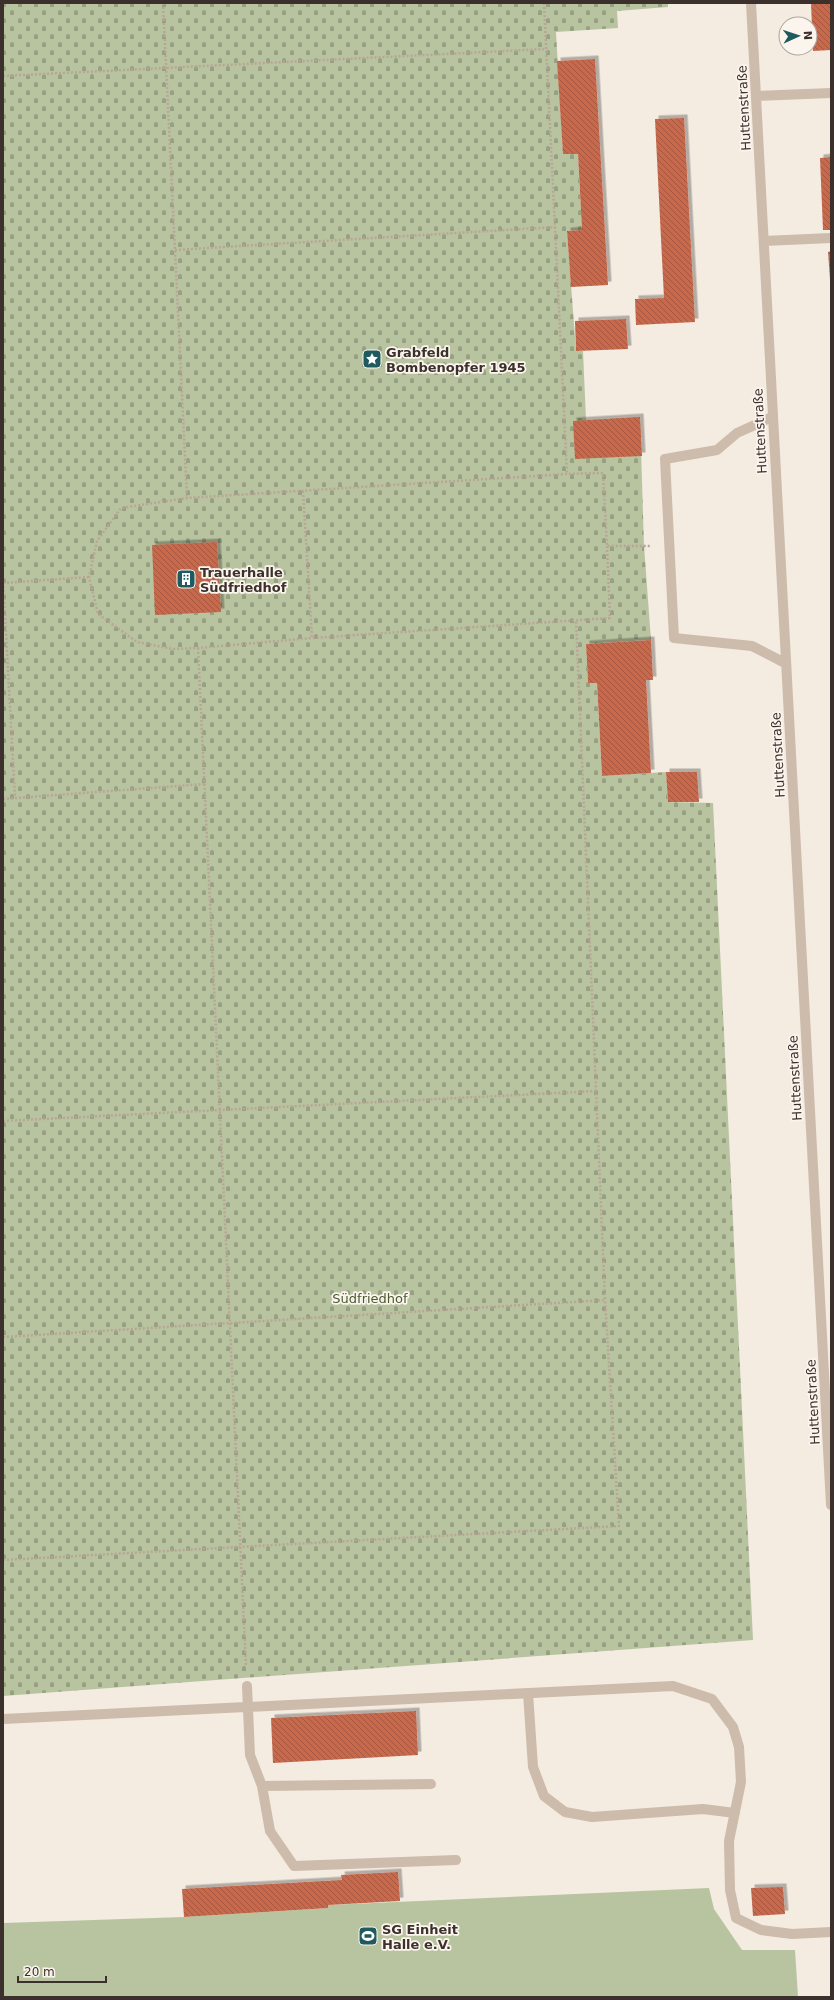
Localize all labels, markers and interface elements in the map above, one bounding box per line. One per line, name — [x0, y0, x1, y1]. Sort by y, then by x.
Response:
north arrow — [778, 16, 818, 56]
text: N — [801, 31, 814, 40]
street label: Huttenstraße — [734, 65, 754, 151]
place label: Grabfeld Bombenopfer 1945 — [386, 345, 526, 375]
place icon: Grabfeld Bombenopfer 1945 — [361, 348, 383, 370]
street label: Huttenstraße — [750, 388, 770, 474]
place label: Trauerhalle Südfriedhof — [200, 565, 287, 595]
building icon: Trauerhalle Südfriedhof — [175, 568, 197, 590]
street label: Huttenstraße — [768, 712, 788, 798]
street label: Huttenstraße — [785, 1035, 805, 1121]
park label: Südfriedhof — [332, 1291, 408, 1306]
street label: Huttenstraße — [803, 1359, 823, 1445]
place label: SG Einheit Halle e.V. — [382, 1922, 458, 1952]
sports icon: SG Einheit Halle e.V. — [357, 1925, 379, 1947]
scale bar — [18, 1958, 106, 1984]
text: 20 m — [24, 1965, 55, 1979]

